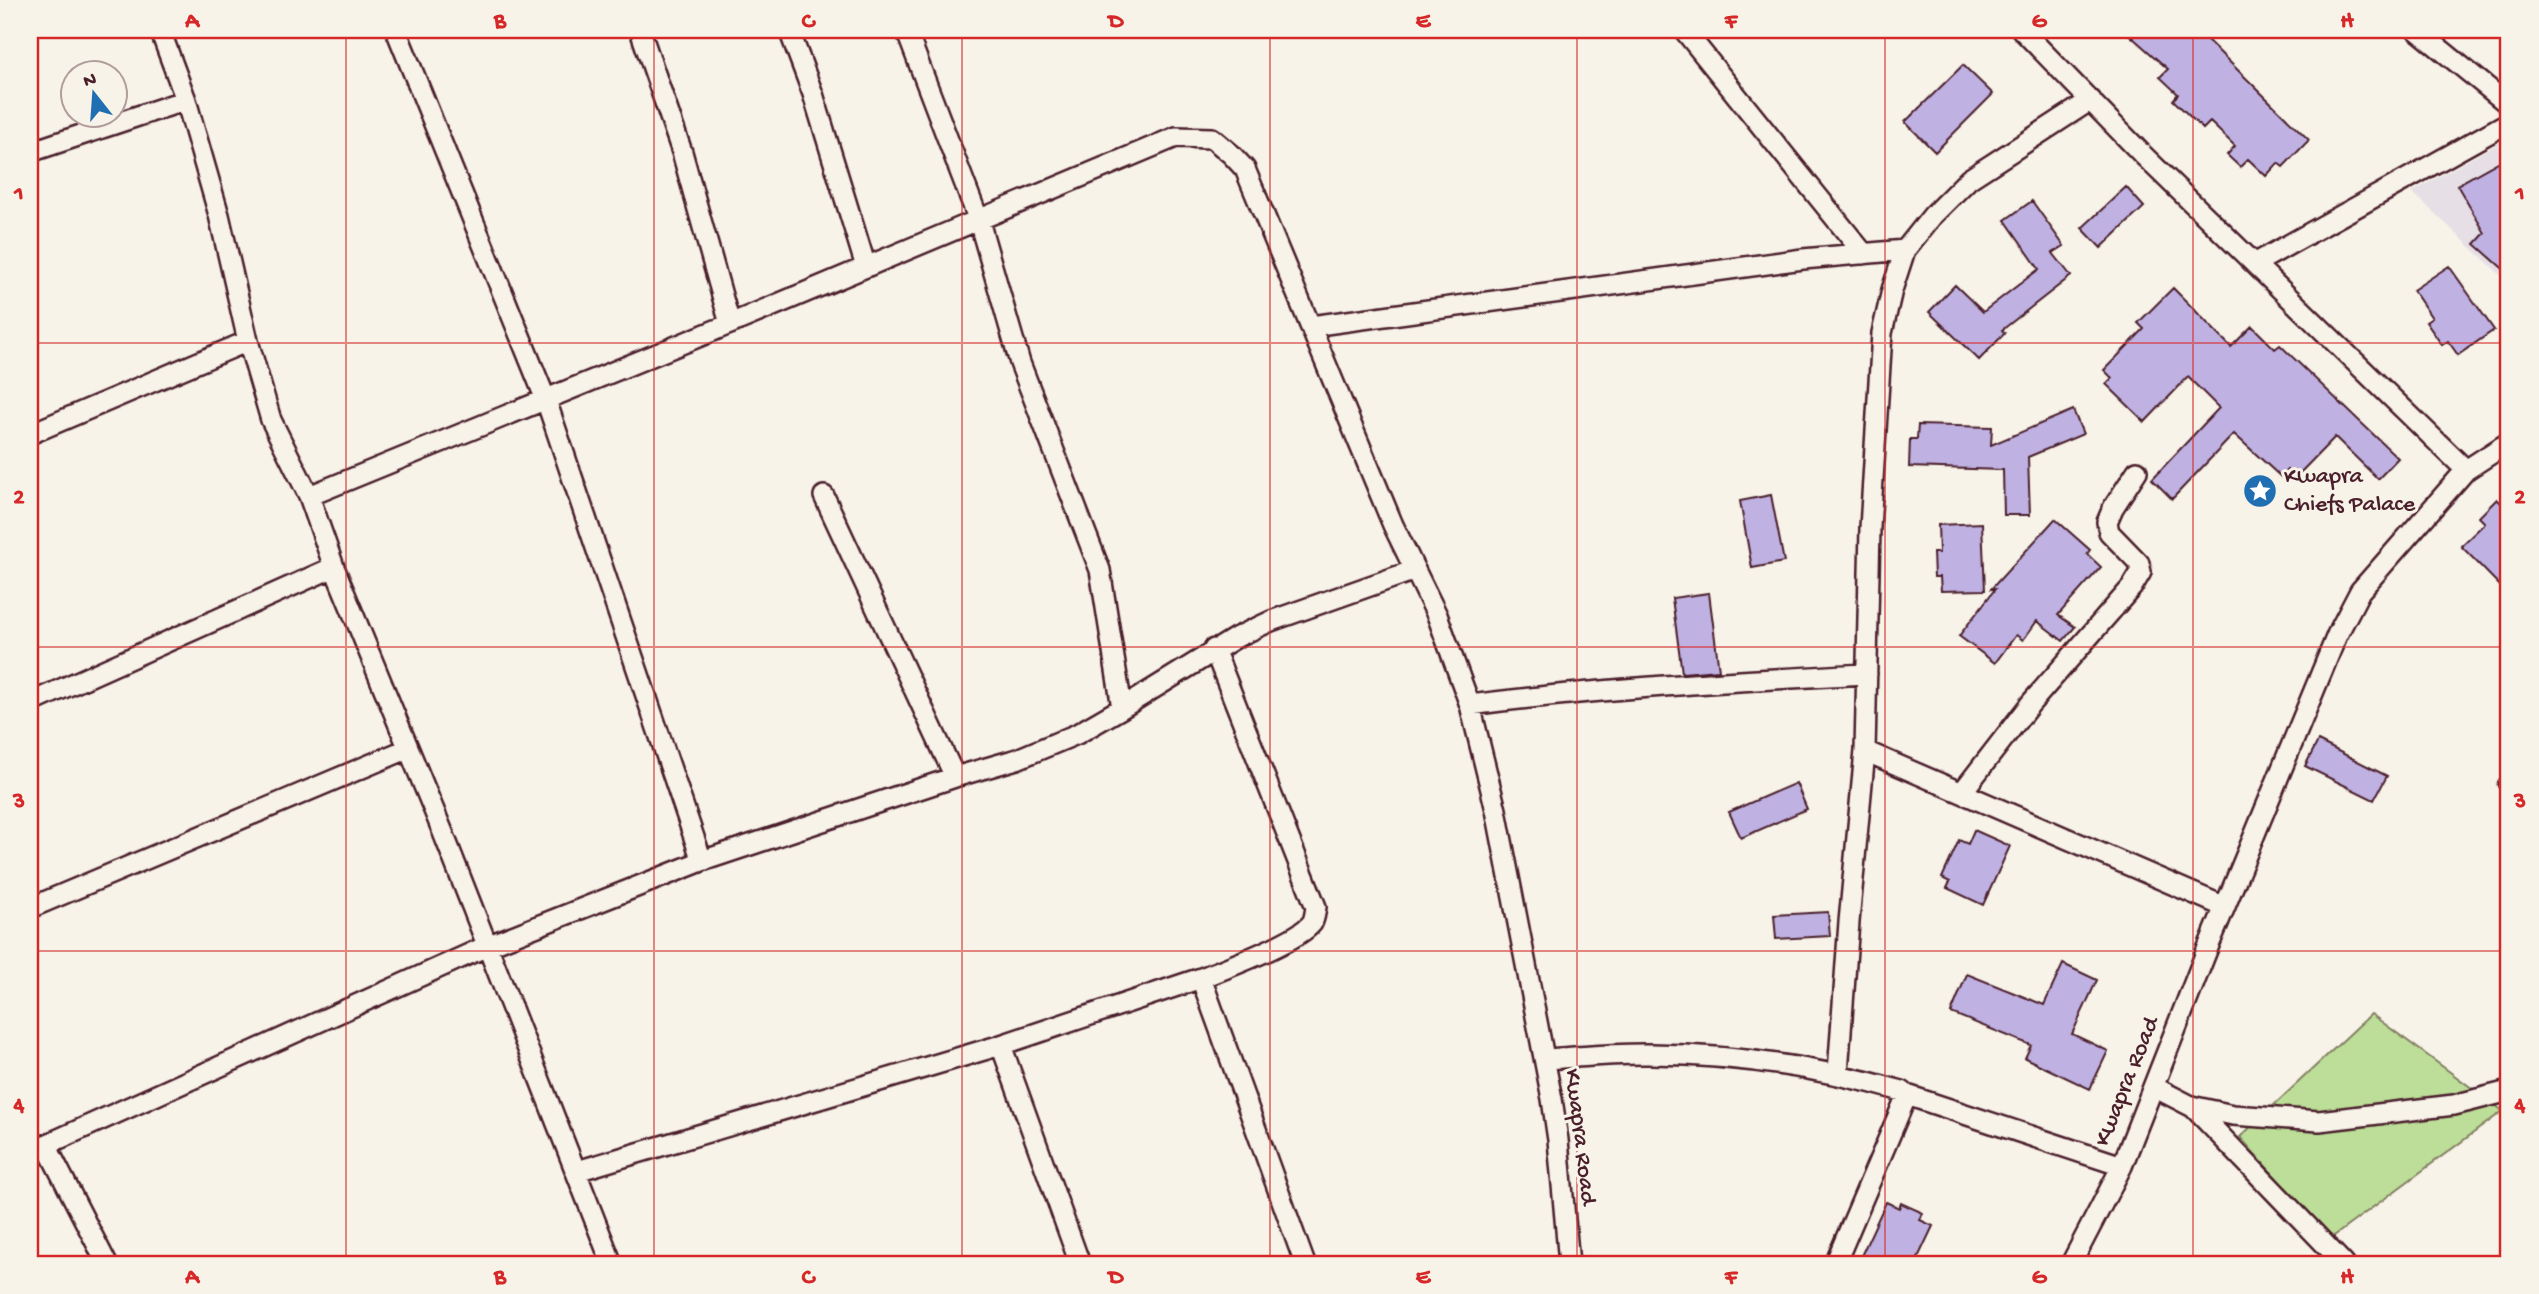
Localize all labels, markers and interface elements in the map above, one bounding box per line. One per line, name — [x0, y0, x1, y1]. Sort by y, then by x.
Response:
text: A — [184, 9, 200, 36]
text: B — [493, 9, 507, 36]
text: C — [802, 9, 817, 36]
text: D — [1107, 9, 1125, 36]
text: E — [1416, 9, 1432, 36]
text: F — [1724, 9, 1739, 36]
text: G — [2032, 9, 2048, 36]
text: H — [2340, 9, 2354, 36]
north arrow — [60, 60, 130, 130]
text: N — [81, 68, 99, 94]
text: 1 — [13, 181, 24, 208]
text: 1 — [2514, 181, 2525, 208]
place label: Kwapra Chiefs Palace — [2284, 463, 2416, 520]
place icon: Kwapra Chiefs Palace — [2241, 472, 2279, 510]
text: 2 — [13, 485, 25, 512]
text: 2 — [2514, 485, 2526, 512]
text: 3 — [12, 789, 25, 816]
text: 3 — [2513, 789, 2526, 816]
street label: Kwapra Road — [2089, 1011, 2168, 1151]
street label: Kwapra Road — [1556, 1067, 1602, 1209]
text: 4 — [13, 1093, 25, 1120]
text: 4 — [2514, 1093, 2526, 1120]
text: A — [184, 1265, 200, 1292]
text: B — [493, 1265, 507, 1292]
text: C — [802, 1265, 817, 1292]
text: D — [1107, 1265, 1125, 1292]
text: E — [1416, 1265, 1432, 1292]
text: F — [1724, 1265, 1739, 1292]
text: G — [2032, 1265, 2048, 1292]
text: H — [2340, 1265, 2354, 1292]

